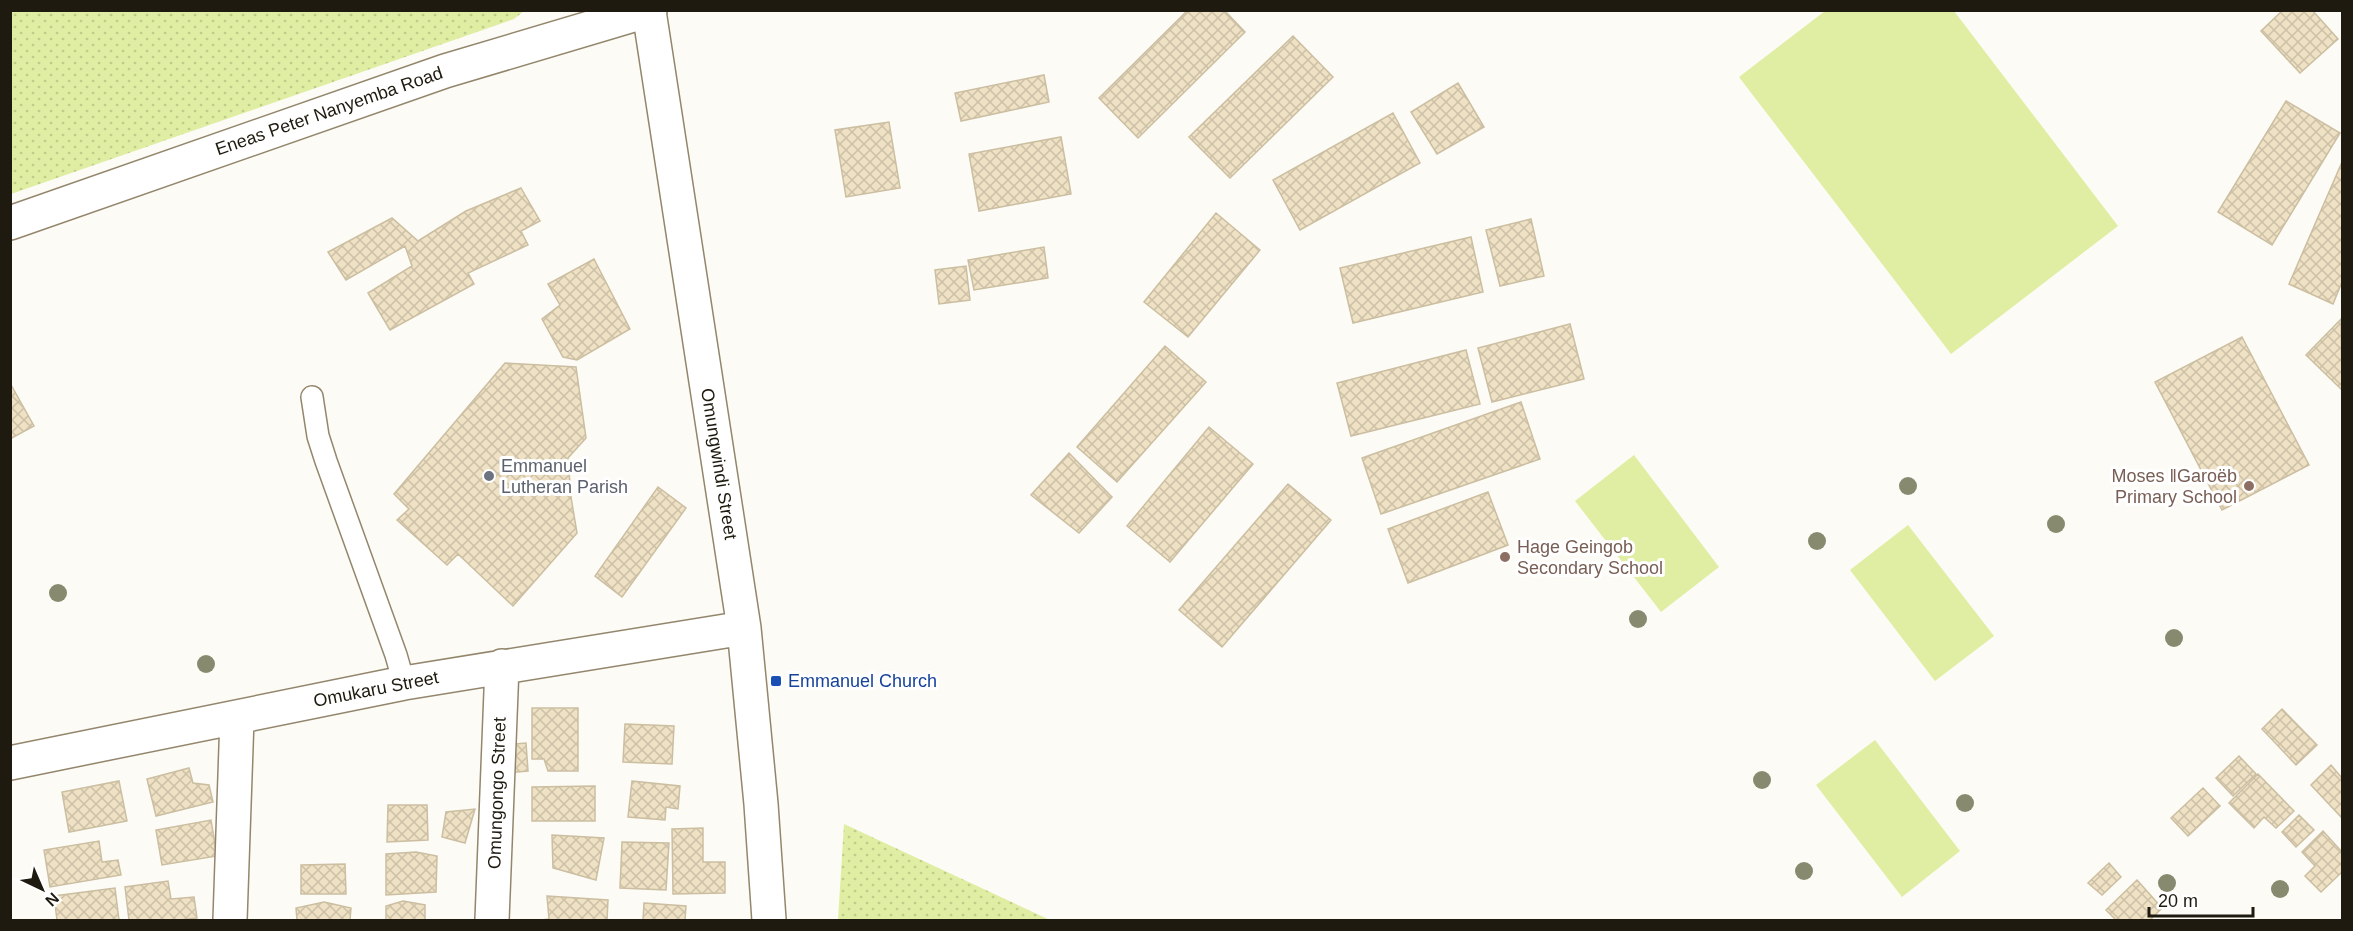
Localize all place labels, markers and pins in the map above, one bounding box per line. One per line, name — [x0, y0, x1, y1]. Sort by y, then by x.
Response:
place label: Emmanuel Lutheran Parish — [501, 456, 628, 497]
place label: Moses ǁGaroëb Primary School — [2112, 466, 2237, 507]
marker: Emmanuel Lutheran Parish — [482, 469, 496, 483]
marker: Moses ǁGaroëb Primary School — [2242, 479, 2256, 493]
place label: Hage Geingob Secondary School — [1517, 537, 1663, 578]
marker: Hage Geingob Secondary School — [1498, 550, 1512, 564]
place label: Emmanuel Church — [788, 671, 937, 691]
marker: Emmanuel Church — [769, 674, 783, 688]

